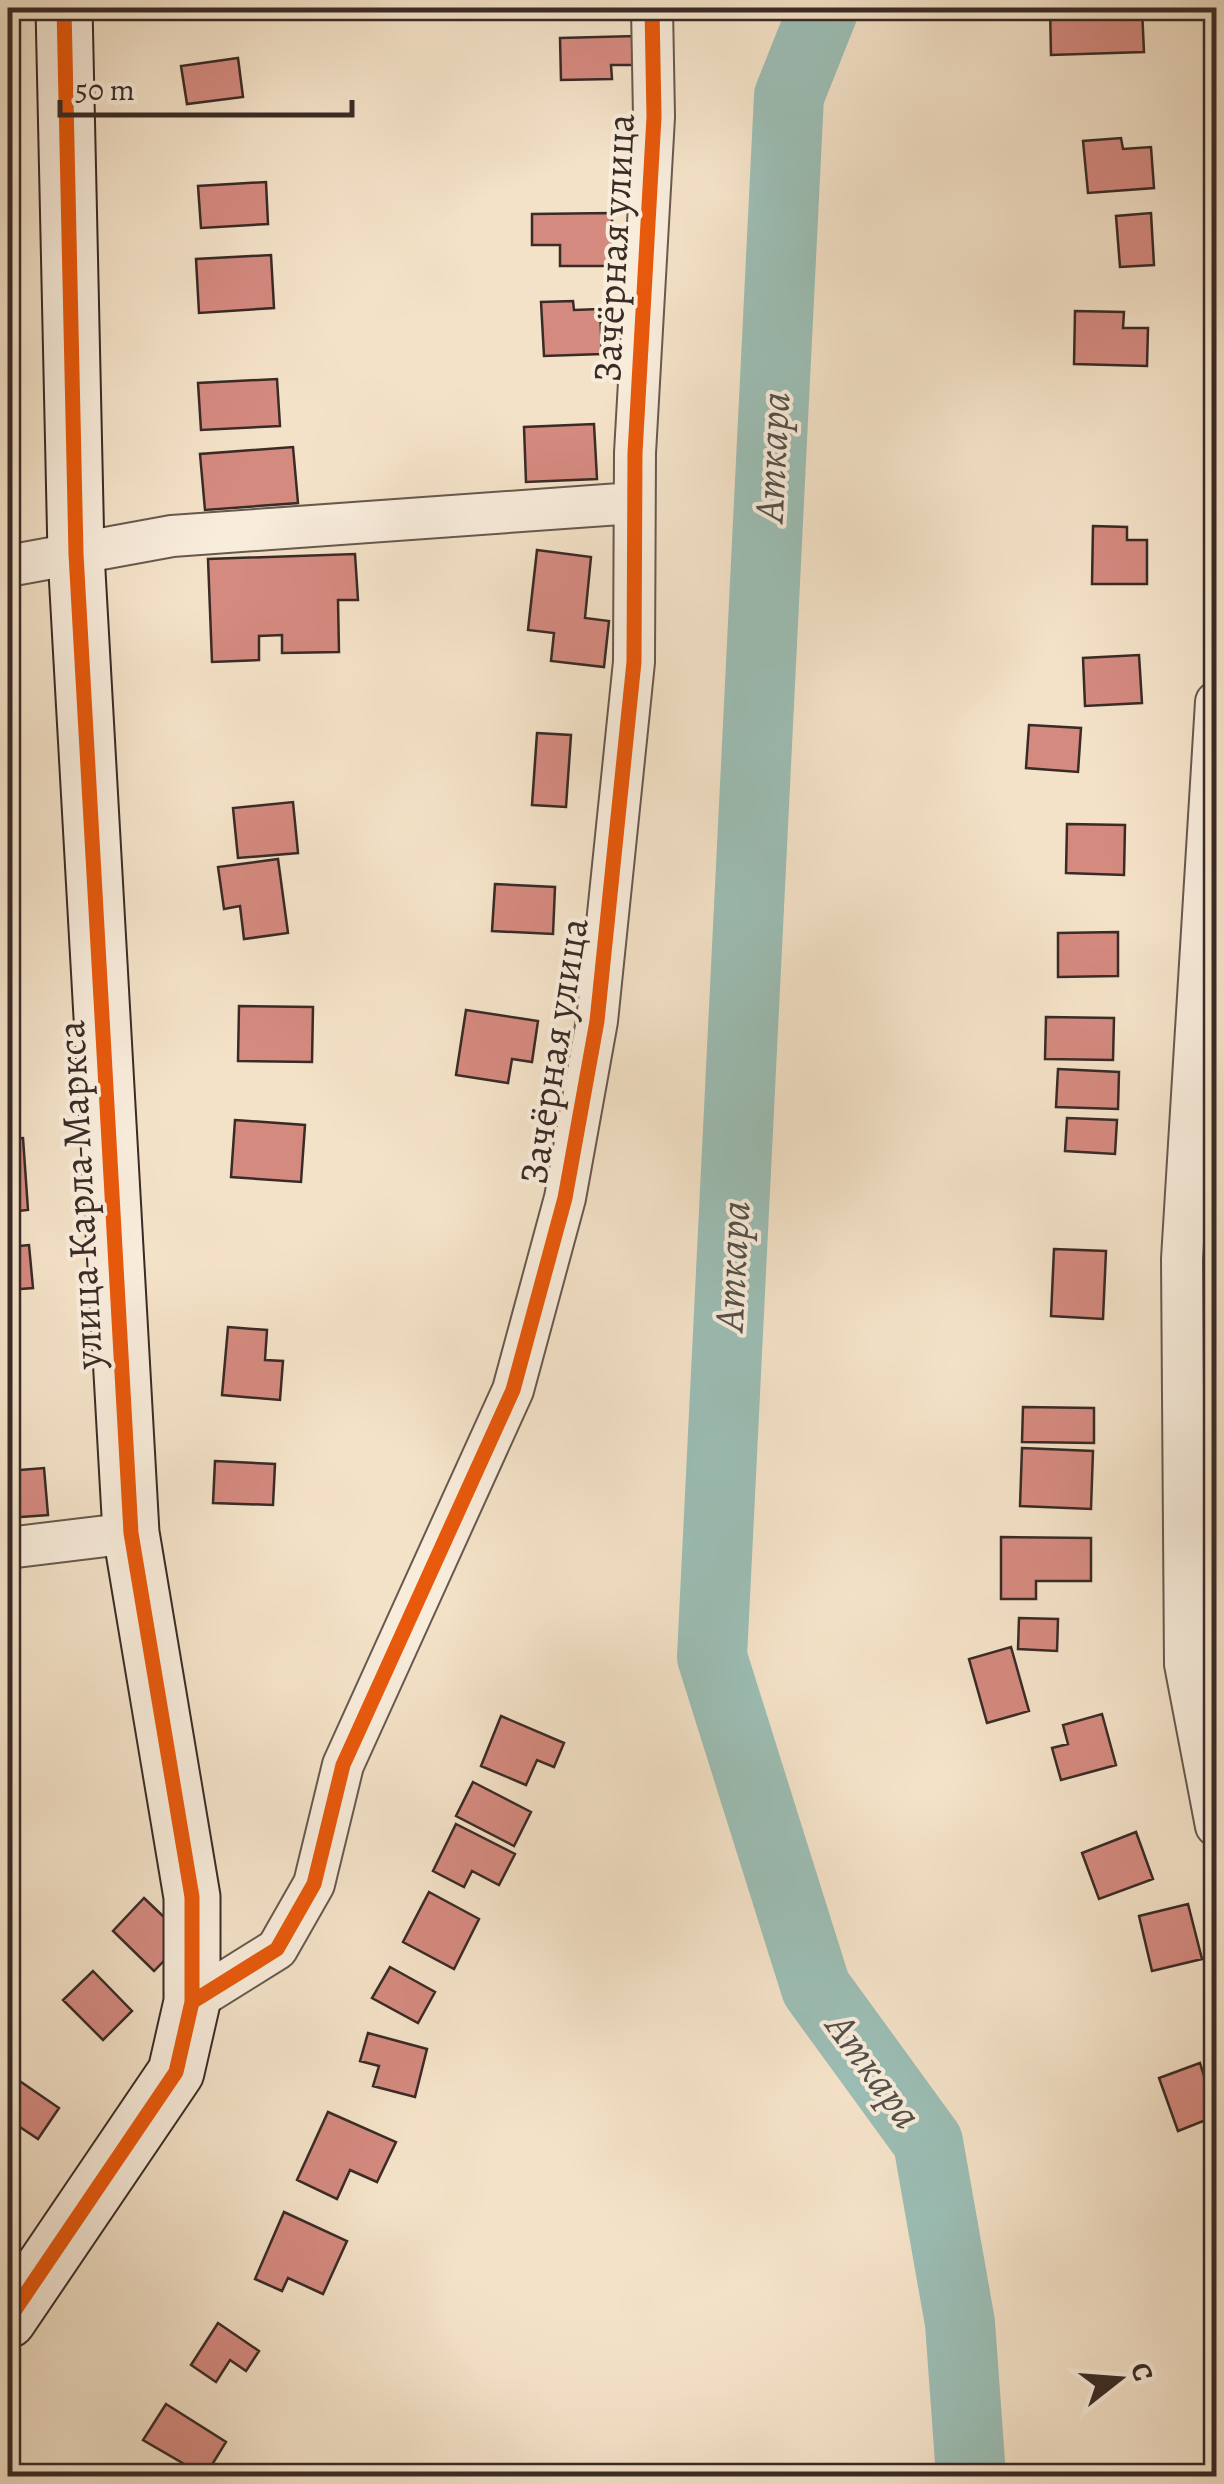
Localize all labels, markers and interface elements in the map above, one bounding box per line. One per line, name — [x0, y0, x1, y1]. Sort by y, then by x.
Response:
scale bar — [60, 55, 352, 117]
text: 50 m — [75, 70, 135, 110]
street label: Зачёрная улица — [579, 112, 648, 384]
water label: Аткара — [740, 390, 803, 526]
street label: Зачёрная улица — [505, 913, 602, 1188]
street label: улица Карла Маркса — [43, 1019, 116, 1372]
water label: Аткара — [700, 1199, 763, 1335]
water label: Аткара — [812, 1999, 936, 2140]
north arrow — [1069, 2329, 1169, 2429]
text: С — [1121, 2358, 1163, 2386]

